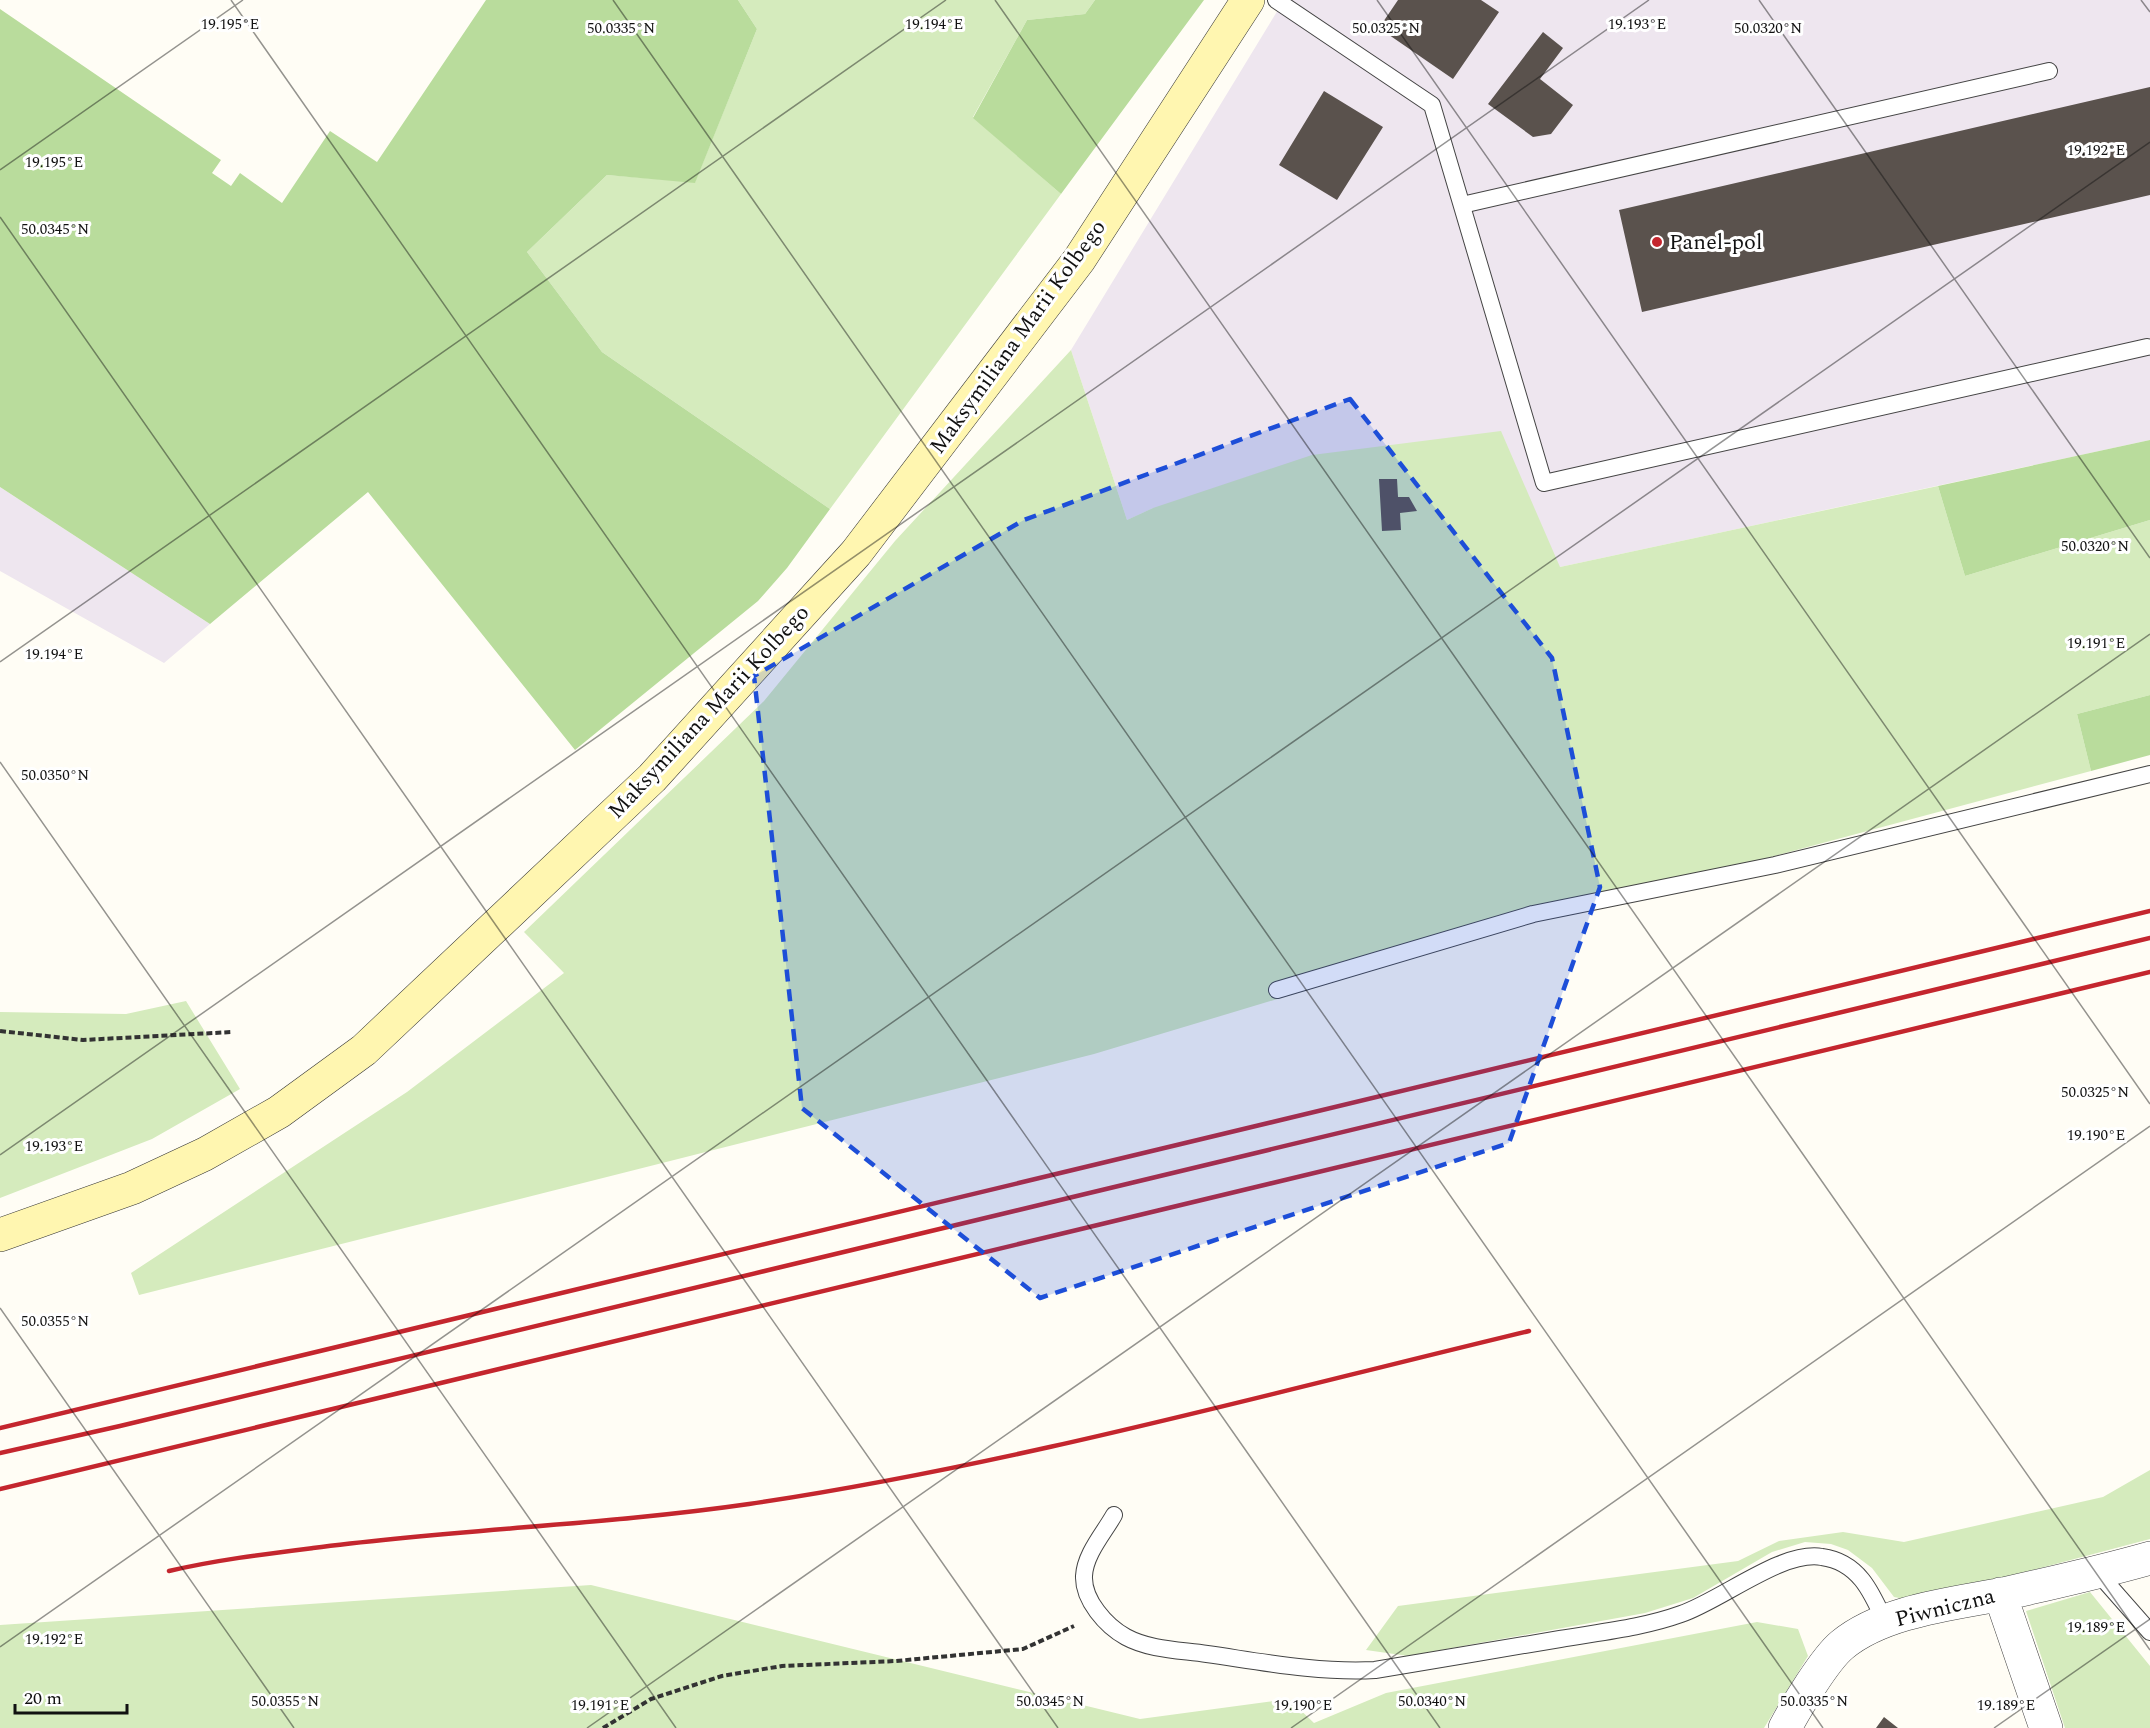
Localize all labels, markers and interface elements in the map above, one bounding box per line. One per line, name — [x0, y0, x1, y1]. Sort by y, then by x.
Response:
text: 19.195°E — [201, 13, 259, 36]
text: 19.194°E — [905, 13, 963, 36]
text: 19.193°E — [1608, 13, 1666, 36]
text: 50.0335°N — [587, 17, 655, 40]
text: 50.0325°N — [1352, 17, 1420, 40]
text: 50.0320°N — [1734, 17, 1802, 40]
text: 19.192°E — [2067, 139, 2125, 162]
text: 19.195°E — [25, 151, 83, 174]
street label: Maksymiliana Marii Kolbego — [922, 213, 1114, 461]
text: 50.0345°N — [21, 218, 89, 241]
place label: Panel-pol — [1669, 226, 1762, 259]
marker: Panel-pol — [1650, 235, 1664, 249]
text: 50.0320°N — [2061, 535, 2129, 558]
street label: Maksymiliana Marii Kolbego — [601, 597, 817, 827]
text: 19.191°E — [2067, 632, 2125, 655]
text: 19.194°E — [25, 643, 83, 666]
text: 50.0350°N — [21, 764, 89, 787]
text: 50.0325°N — [2061, 1081, 2129, 1104]
text: 19.190°E — [2067, 1124, 2125, 1147]
text: 19.193°E — [25, 1135, 83, 1158]
text: 50.0355°N — [21, 1310, 89, 1333]
street label: Piwniczna — [1892, 1580, 1999, 1636]
text: 19.189°E — [2067, 1616, 2125, 1639]
text: 19.192°E — [25, 1628, 83, 1651]
scale bar — [15, 1677, 128, 1715]
text: 20 m — [24, 1685, 62, 1712]
text: 50.0355°N — [251, 1690, 319, 1713]
text: 50.0345°N — [1016, 1690, 1084, 1713]
text: 50.0340°N — [1398, 1690, 1466, 1713]
text: 50.0335°N — [1780, 1690, 1848, 1713]
text: 19.191°E — [571, 1694, 629, 1717]
text: 19.190°E — [1274, 1694, 1332, 1717]
text: 19.189°E — [1977, 1694, 2035, 1717]

